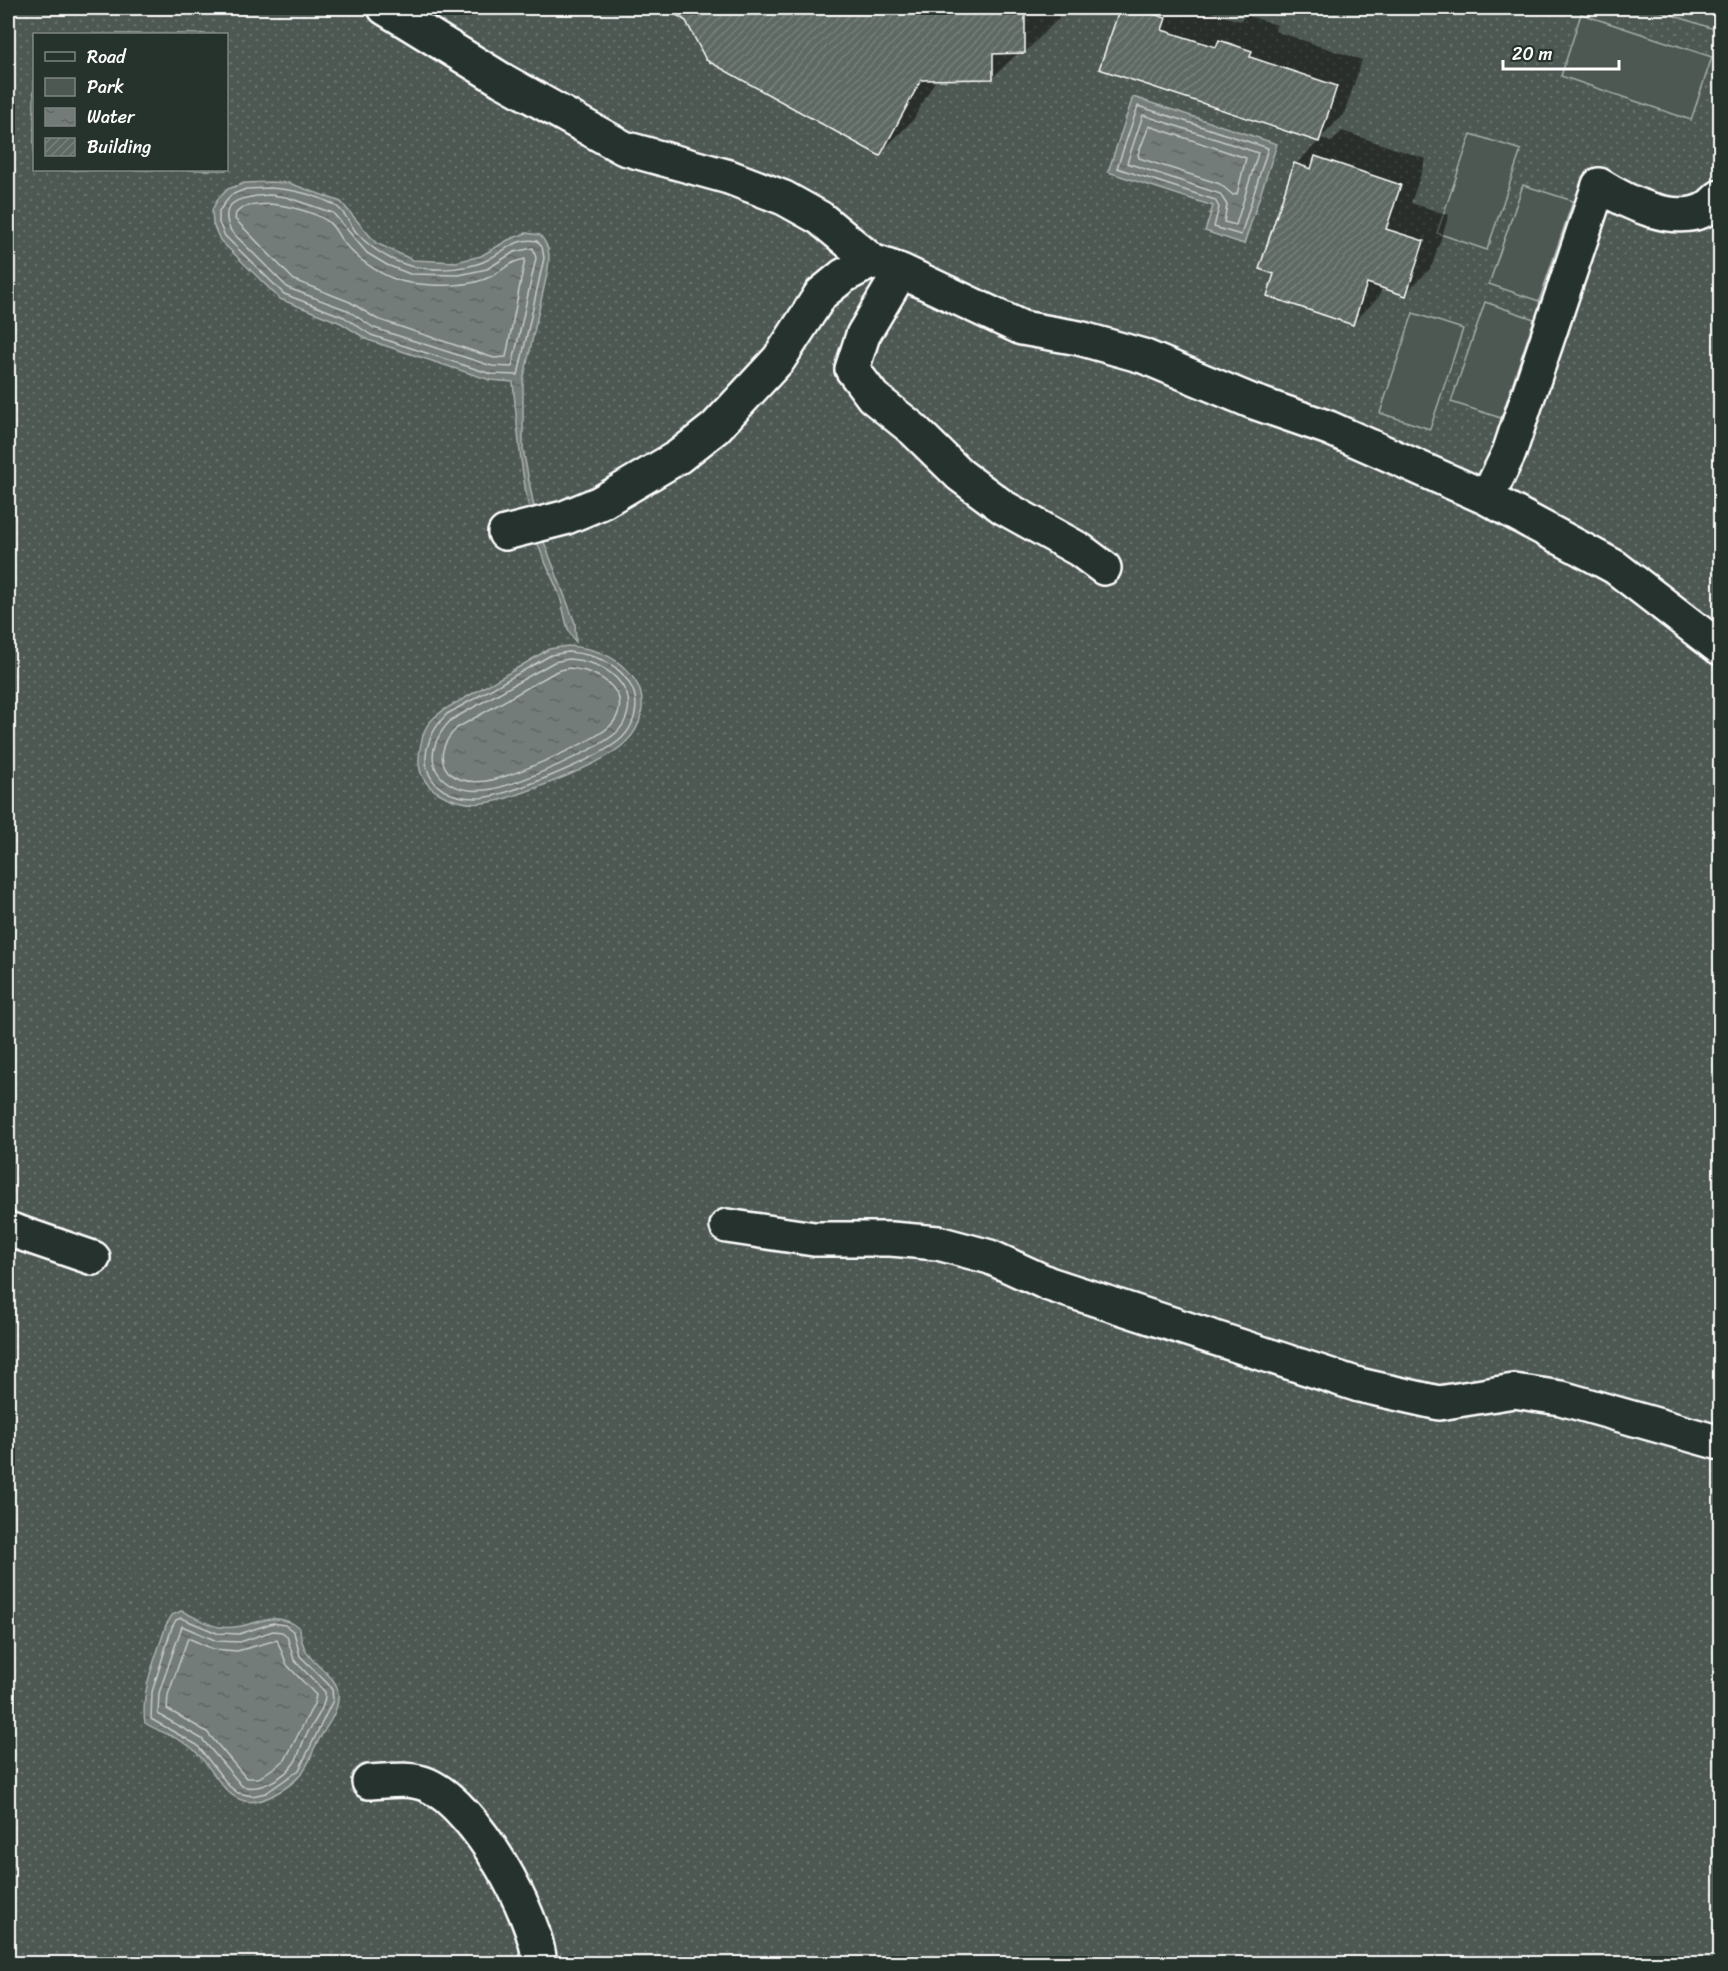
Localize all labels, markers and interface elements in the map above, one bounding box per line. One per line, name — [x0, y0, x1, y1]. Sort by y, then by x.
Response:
legend — [33, 33, 228, 171]
scale bar — [1503, 33, 1618, 71]
text: 20 m — [1512, 38, 1552, 70]
text: Road — [87, 41, 127, 73]
text: Park — [87, 71, 124, 103]
text: Water — [87, 101, 136, 133]
text: Building — [87, 131, 151, 163]

